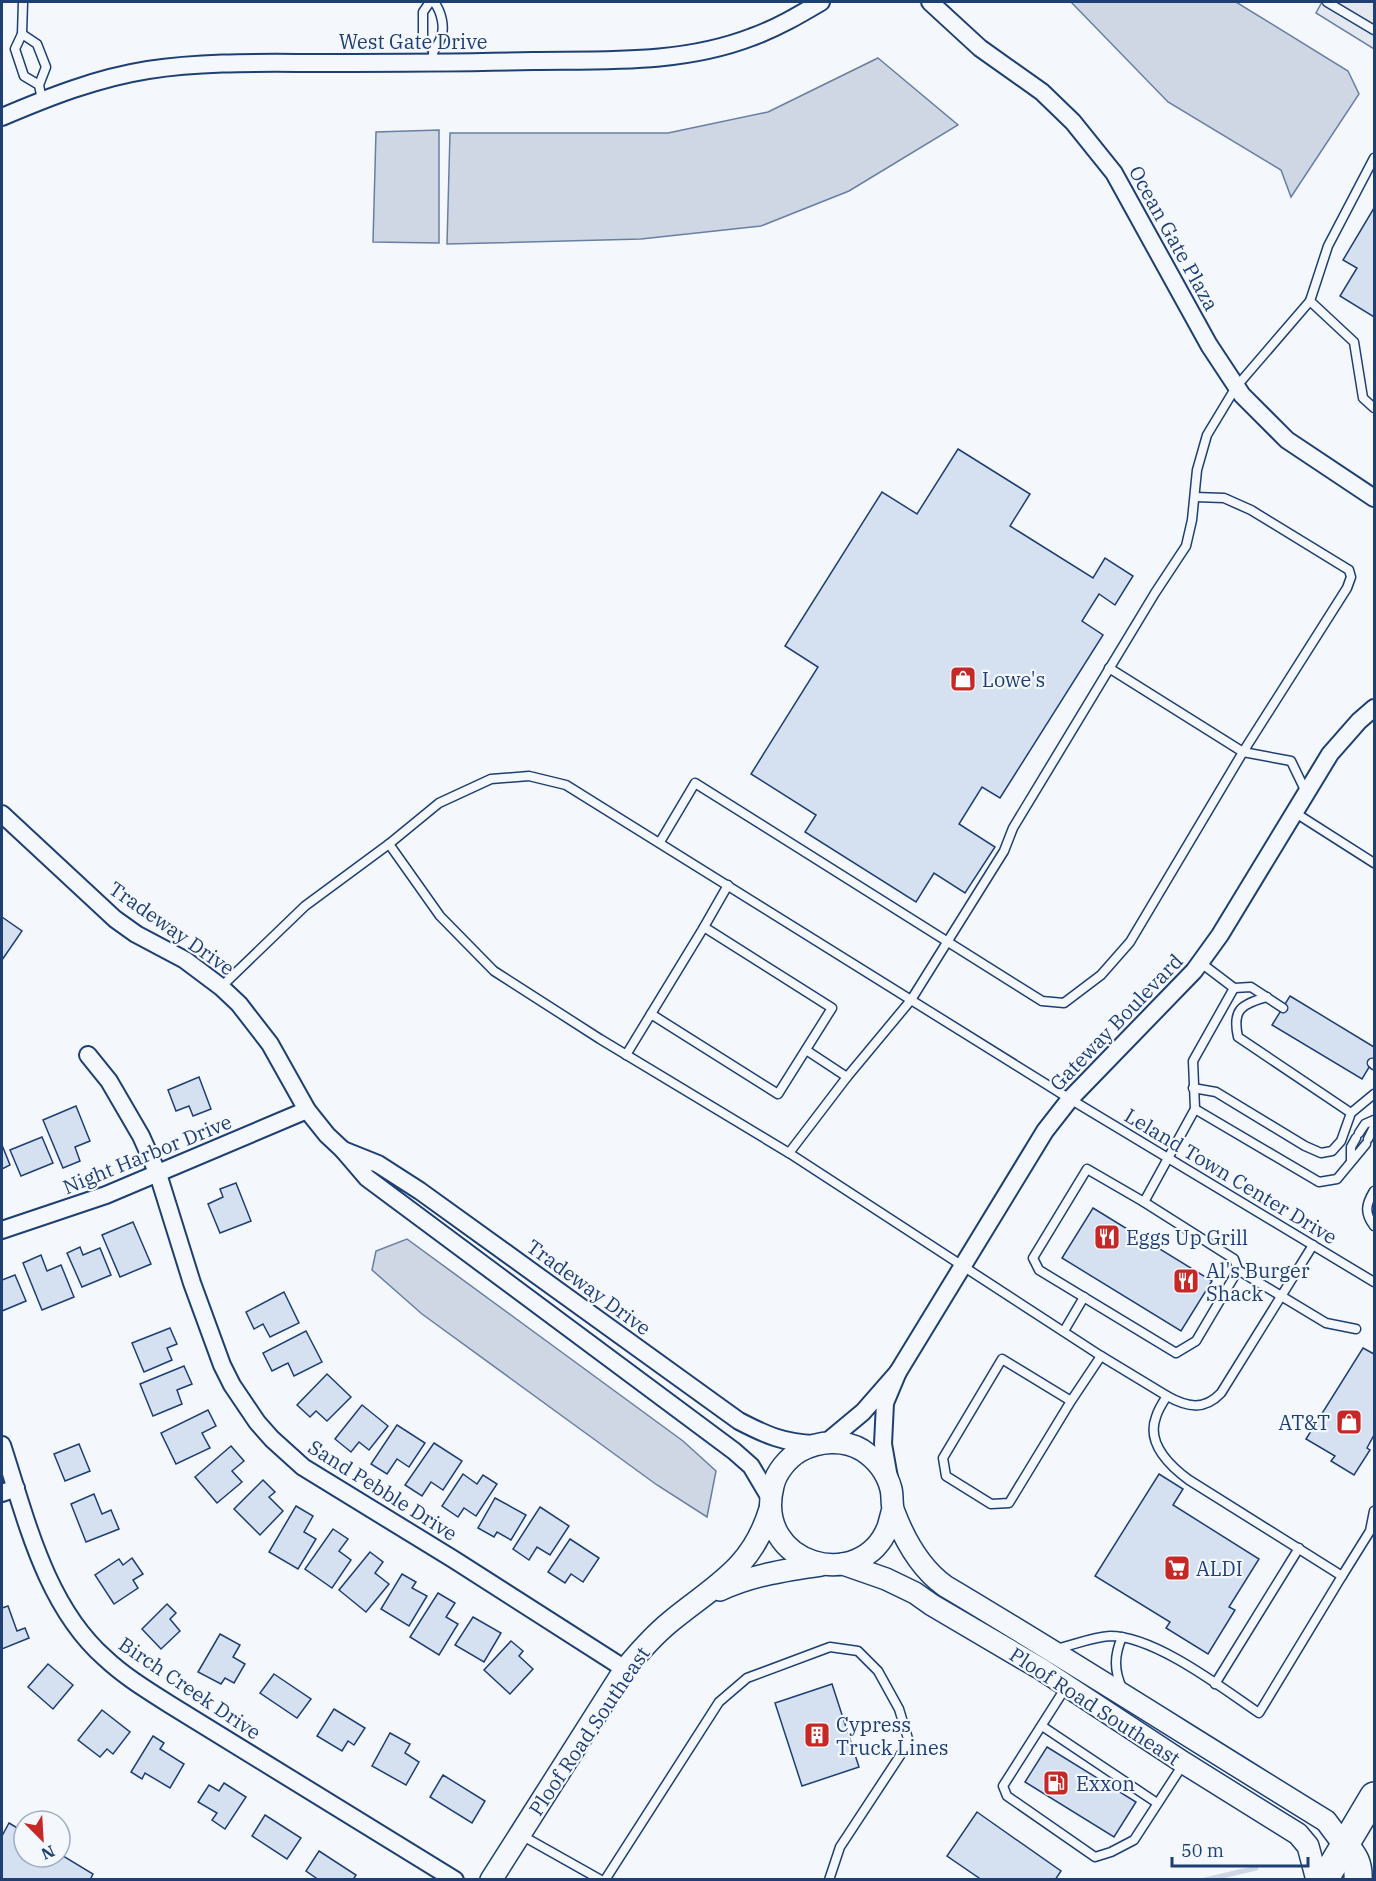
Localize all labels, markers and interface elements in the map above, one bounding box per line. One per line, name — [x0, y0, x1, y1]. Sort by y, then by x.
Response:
street label: West Gate Drive — [339, 28, 487, 55]
street label: Ocean Gate Plaza — [1123, 161, 1225, 315]
shop icon: Lowe's — [948, 664, 978, 694]
place label: Lowe's — [982, 666, 1045, 693]
street label: Tradeway Drive — [104, 875, 240, 981]
street label: Gateway Boulevard — [1044, 948, 1188, 1096]
street label: Leland Town Center Drive — [1120, 1102, 1342, 1250]
street label: Night Harbor Drive — [59, 1108, 235, 1200]
restaurant icon: Eggs Up Grill — [1092, 1222, 1122, 1252]
place label: Eggs Up Grill — [1126, 1224, 1248, 1251]
street label: Tradeway Drive — [521, 1233, 657, 1341]
place label: Al's Burger Shack — [1206, 1257, 1310, 1307]
restaurant icon: Al's Burger Shack — [1171, 1266, 1201, 1296]
shop icon: AT&T — [1334, 1407, 1364, 1437]
place label: AT&T — [1279, 1409, 1330, 1436]
street label: Sand Pebble Drive — [303, 1433, 463, 1547]
supermarket icon: ALDI — [1162, 1553, 1192, 1583]
place label: ALDI — [1196, 1555, 1243, 1582]
street label: Birch Creek Drive — [114, 1630, 266, 1746]
street label: Ploof Road Southeast — [522, 1641, 656, 1821]
street label: Ploof Road Southeast — [1004, 1641, 1186, 1771]
place label: Cypress Truck Lines — [836, 1711, 948, 1761]
building icon: Cypress Truck Lines — [802, 1720, 832, 1750]
fuel station icon: Exxon — [1041, 1768, 1071, 1798]
place label: Exxon — [1076, 1770, 1135, 1797]
north arrow — [12, 1809, 72, 1869]
scale bar — [1172, 1830, 1308, 1868]
text: 50 m — [1181, 1839, 1224, 1862]
text: N — [38, 1841, 58, 1864]

